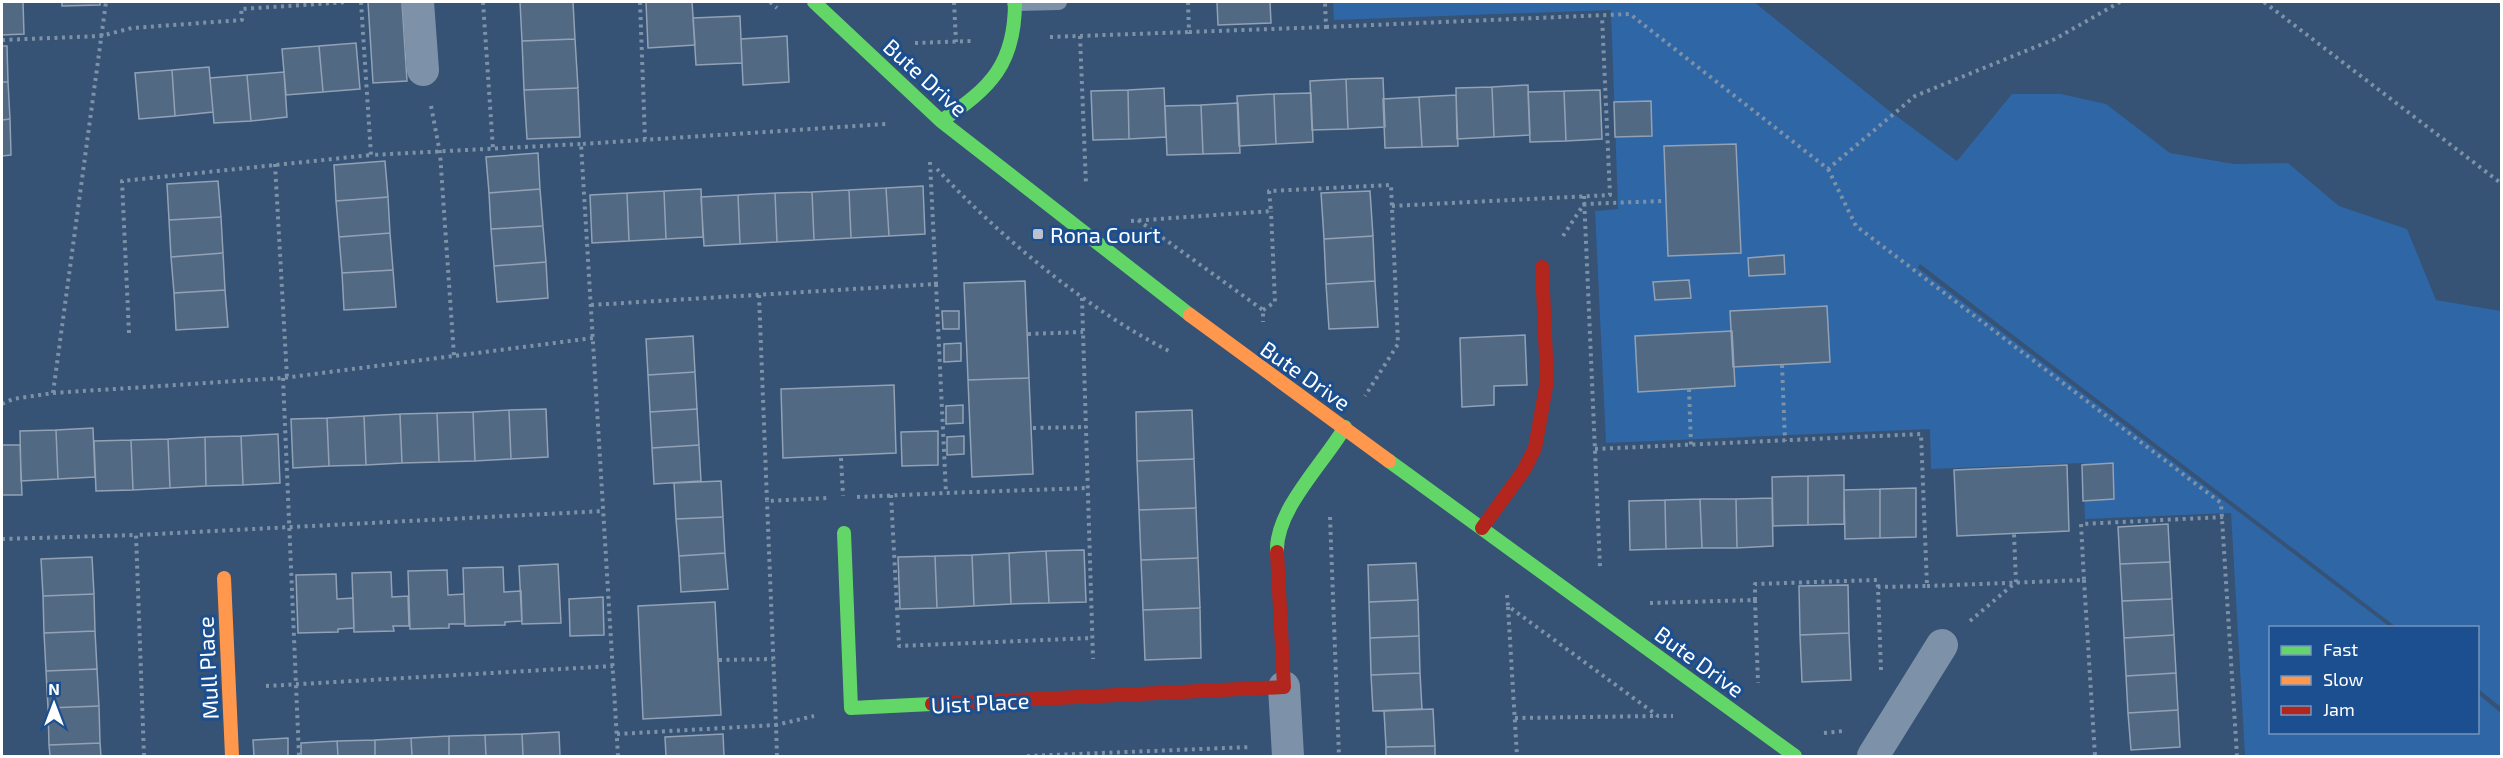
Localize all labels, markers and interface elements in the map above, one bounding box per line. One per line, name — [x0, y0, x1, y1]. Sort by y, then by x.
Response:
street label: Bute Drive — [879, 33, 973, 121]
place label: Rona Court — [1050, 221, 1161, 247]
marker: Rona Court — [1031, 227, 1045, 241]
street label: Bute Drive — [1256, 335, 1356, 415]
street label: Mull Place — [191, 616, 223, 720]
street label: Bute Drive — [1650, 620, 1750, 702]
legend — [2269, 626, 2479, 734]
text: Fast — [2323, 638, 2358, 660]
text: Slow — [2323, 668, 2364, 690]
north arrow — [24, 674, 84, 734]
text: N — [48, 679, 60, 698]
street label: Uist Place — [930, 686, 1030, 718]
text: Jam — [2323, 698, 2355, 720]

